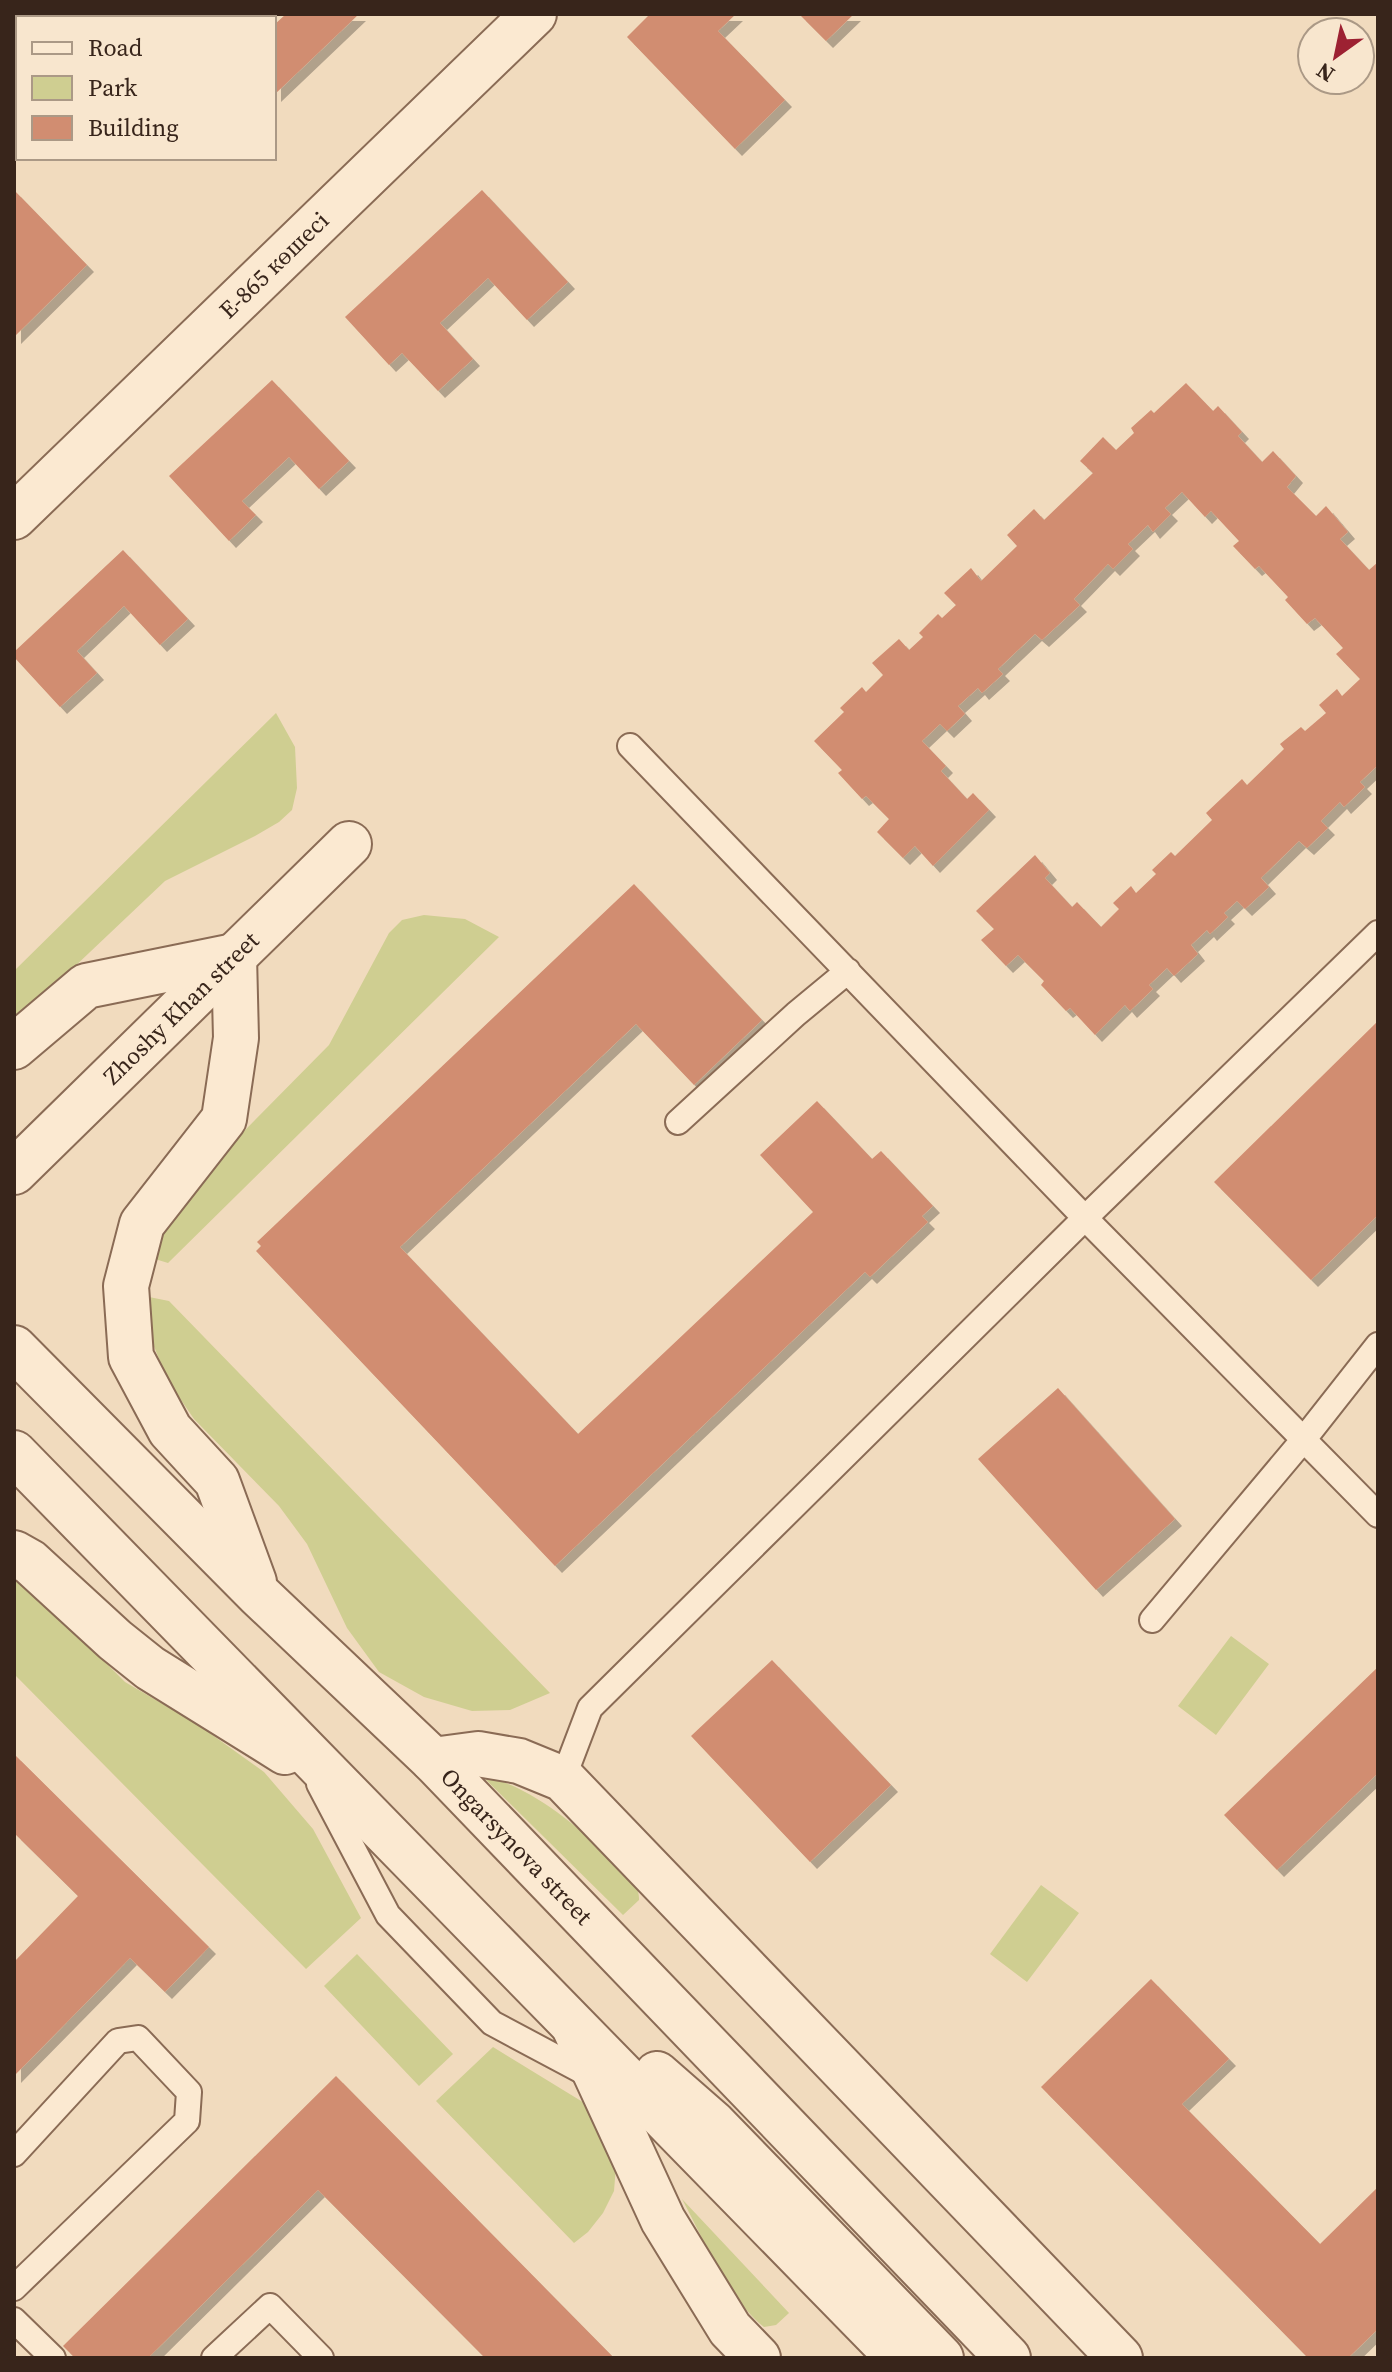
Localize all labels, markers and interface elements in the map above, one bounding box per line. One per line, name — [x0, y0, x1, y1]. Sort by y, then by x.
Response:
legend — [16, 16, 276, 160]
north arrow — [1296, 16, 1376, 96]
text: Road — [88, 31, 143, 64]
text: N — [1310, 56, 1340, 90]
text: Park — [88, 71, 138, 104]
text: Building — [88, 111, 179, 144]
street label: Е-865 көшесі — [212, 204, 336, 326]
street label: Zhoshy Khan street — [96, 924, 266, 1092]
street label: Ongarsynova street — [433, 1761, 600, 1932]

